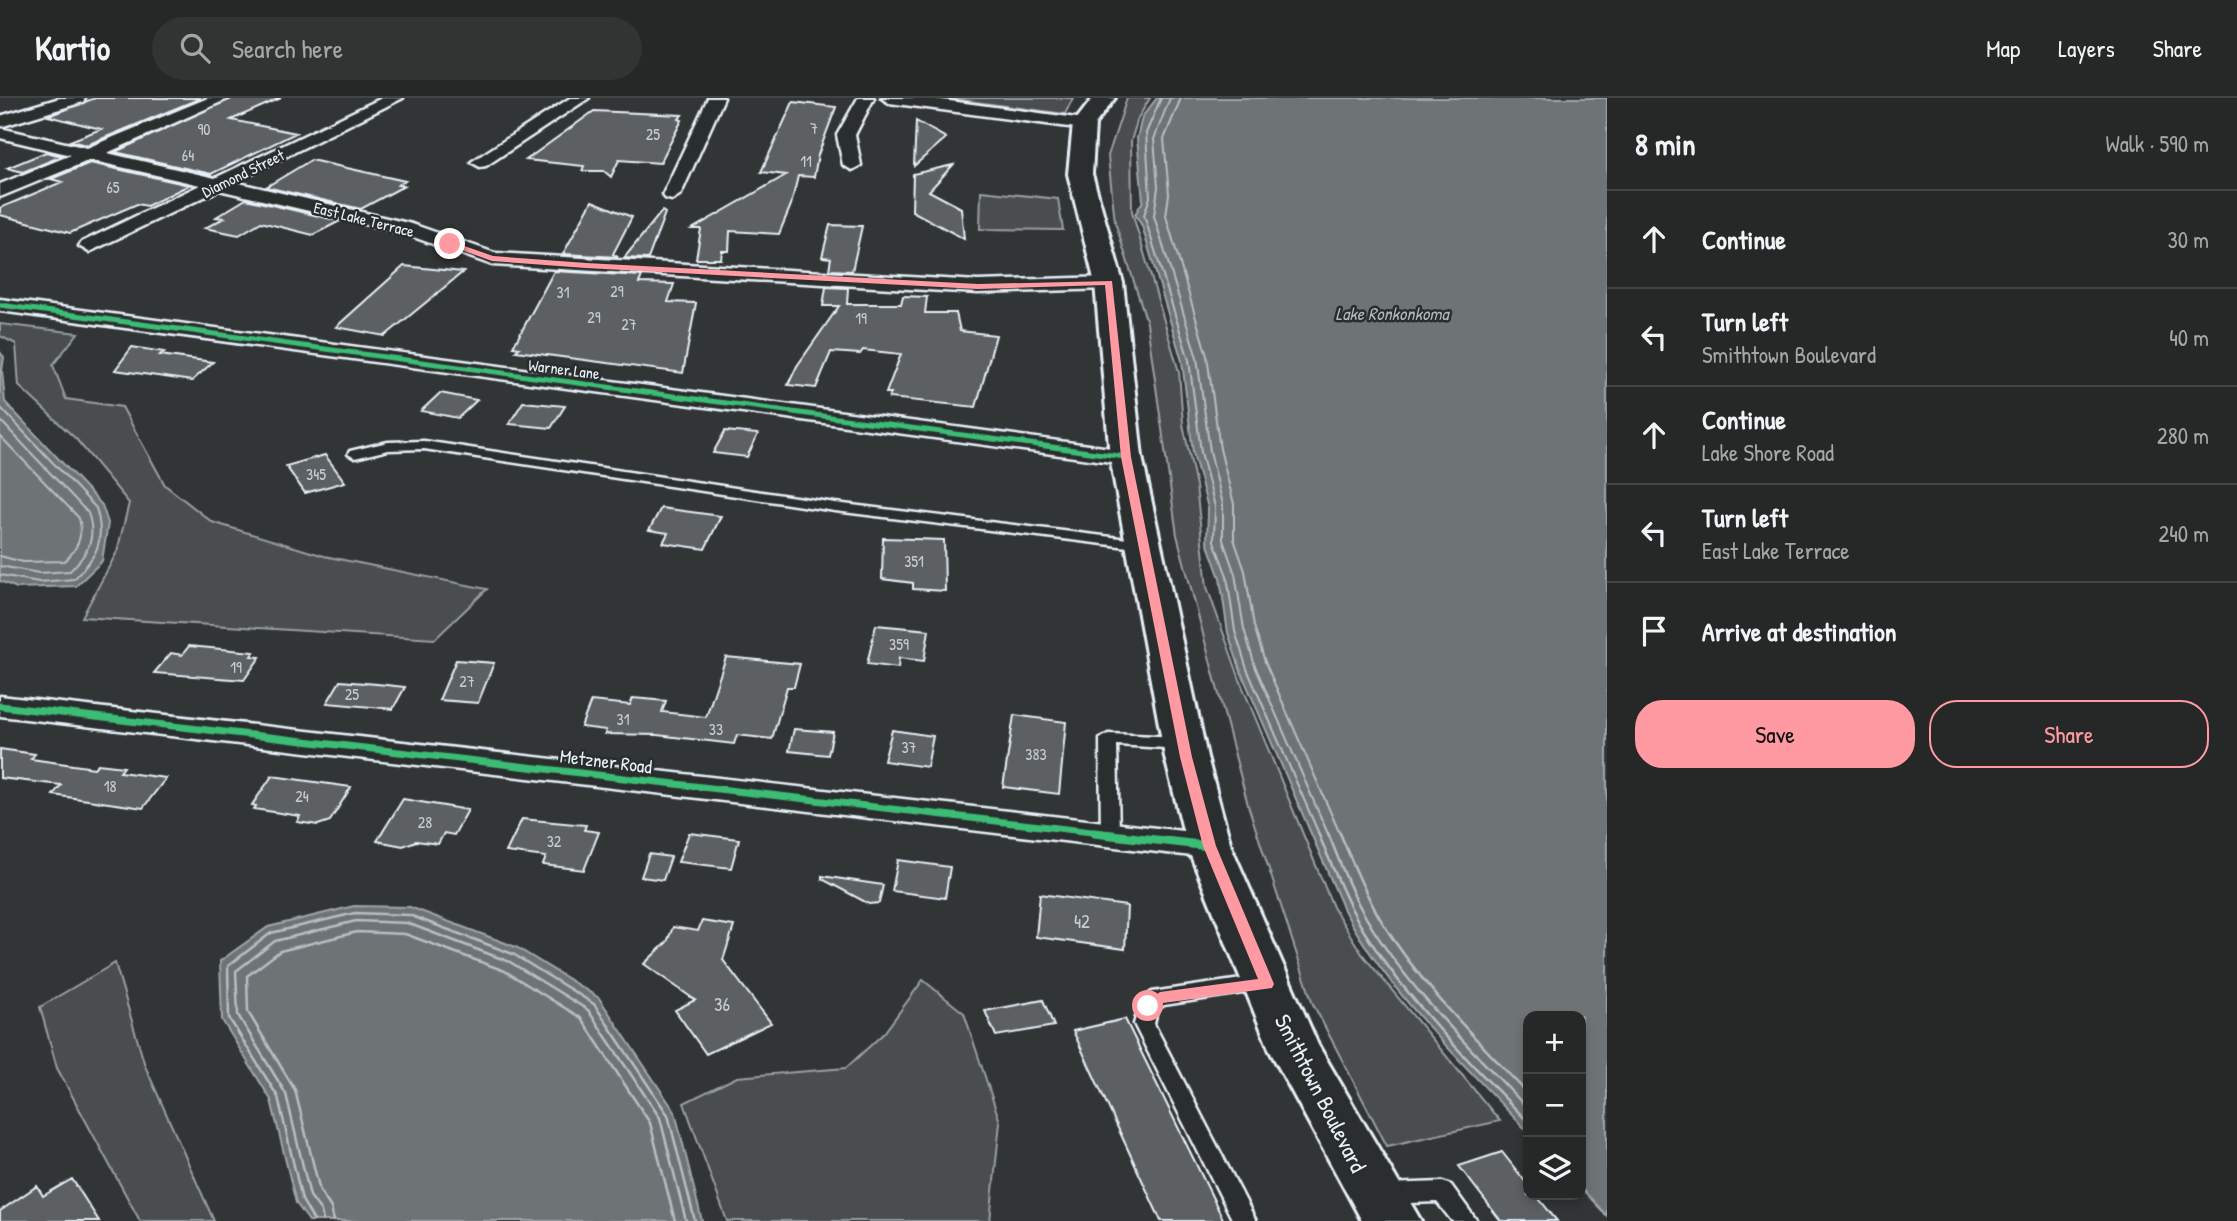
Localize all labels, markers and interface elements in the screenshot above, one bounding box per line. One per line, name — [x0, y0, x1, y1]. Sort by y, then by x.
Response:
search box — [152, 17, 642, 80]
text: Kartio — [35, 26, 110, 70]
icon: search — [176, 29, 214, 67]
text: Search here — [232, 31, 343, 66]
text: Map — [1986, 32, 2020, 64]
text: Layers — [2058, 32, 2115, 64]
text: Share — [2153, 32, 2202, 64]
house number: 7 — [810, 117, 818, 139]
house number: 90 — [197, 118, 211, 140]
house number: 25 — [646, 123, 660, 145]
text: 8 min — [1635, 124, 1696, 164]
text: Walk · 590 m — [2106, 128, 2209, 159]
street label: Diamond Street — [198, 143, 288, 202]
house number: 64 — [182, 144, 194, 166]
house number: 11 — [800, 150, 812, 172]
house number: 65 — [106, 176, 120, 198]
street label: East Lake Terrace — [312, 196, 417, 242]
icon: ahead — [1635, 220, 1673, 258]
text: Continue — [1702, 222, 1786, 257]
text: 30 m — [2167, 224, 2209, 255]
route end — [434, 228, 465, 259]
house number: 29 — [610, 280, 624, 302]
house number: 31 — [557, 281, 570, 303]
water label: Lake Ronkonkoma — [1336, 301, 1450, 326]
text: Turn left — [1702, 304, 1788, 339]
house number: 29 — [587, 306, 601, 328]
house number: 19 — [855, 307, 867, 329]
house number: 27 — [621, 313, 637, 335]
icon: left — [1635, 318, 1673, 356]
text: 40 m — [2169, 322, 2209, 353]
text: Smithtown Boulevard — [1702, 339, 1876, 370]
street label: Warner Lane — [527, 354, 601, 384]
text: Continue — [1702, 402, 1786, 437]
icon: ahead — [1635, 416, 1673, 454]
text: 280 m — [2157, 420, 2209, 451]
text: Lake Shore Road — [1702, 437, 1834, 468]
house number: 345 — [306, 463, 326, 485]
text: Turn left — [1702, 500, 1788, 535]
icon: left — [1635, 514, 1673, 552]
text: 240 m — [2158, 518, 2209, 549]
text: East Lake Terrace — [1702, 535, 1850, 566]
house number: 351 — [904, 550, 924, 572]
icon: arrive — [1635, 612, 1673, 650]
text: Arrive at destination — [1702, 614, 1897, 649]
house number: 359 — [889, 633, 909, 655]
house number: 19 — [230, 656, 242, 678]
house number: 27 — [459, 670, 475, 692]
house number: 25 — [345, 683, 359, 705]
button: Save — [1635, 700, 1915, 768]
button: Share — [1929, 700, 2209, 768]
house number: 31 — [617, 708, 630, 730]
house number: 33 — [709, 718, 723, 740]
house number: 37 — [901, 736, 917, 758]
street label: Metzner Road — [559, 742, 654, 780]
house number: 383 — [1025, 743, 1047, 765]
house number: 18 — [104, 775, 116, 797]
house number: 24 — [295, 785, 309, 807]
house number: 28 — [418, 811, 432, 833]
house number: 32 — [547, 830, 562, 852]
house number: 42 — [1074, 908, 1090, 934]
route start — [1132, 990, 1163, 1021]
house number: 36 — [714, 991, 730, 1017]
street label: Smithtown Boulevard — [1268, 1008, 1374, 1178]
map controls — [1523, 1011, 1586, 1200]
button: + — [1523, 1011, 1586, 1074]
button: − — [1523, 1074, 1586, 1137]
button: layers — [1523, 1137, 1586, 1200]

